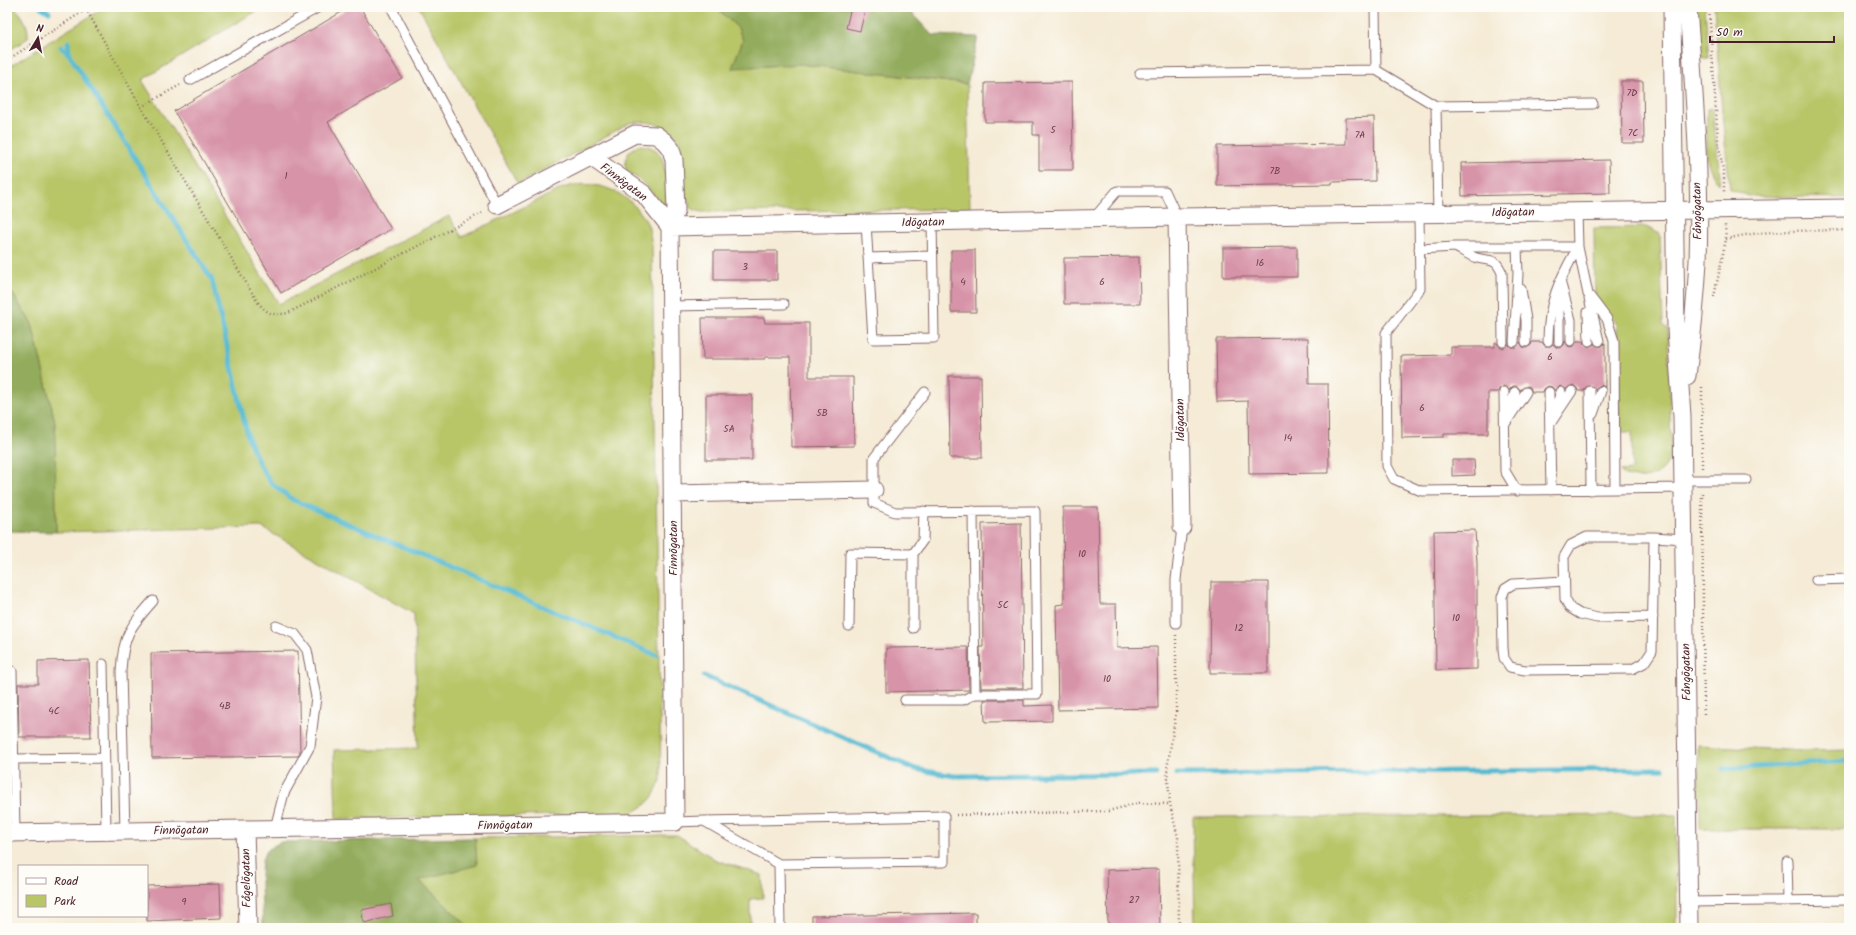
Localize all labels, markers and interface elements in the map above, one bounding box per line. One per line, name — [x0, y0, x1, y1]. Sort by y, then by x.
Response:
north arrow — [18, 18, 58, 58]
scale bar — [1710, 18, 1834, 44]
text: N — [35, 20, 45, 39]
text: 50 m — [1716, 23, 1743, 42]
house number: 7D — [1626, 85, 1638, 101]
house number: 5 — [1050, 122, 1056, 138]
house number: 7C — [1628, 125, 1638, 141]
house number: 7A — [1355, 127, 1365, 143]
street label: Finnögatan — [596, 158, 652, 207]
house number: 7B — [1270, 163, 1280, 179]
house number: 1 — [284, 168, 288, 184]
street label: Fångögatan — [1687, 182, 1707, 240]
street label: Idögatan — [1491, 203, 1535, 222]
street label: Idögatan — [901, 213, 945, 232]
house number: 16 — [1256, 255, 1264, 271]
house number: 3 — [742, 259, 748, 275]
house number: 4 — [960, 274, 966, 290]
house number: 6 — [1099, 274, 1105, 290]
house number: 6 — [1547, 349, 1553, 365]
street label: Idögatan — [1171, 398, 1190, 442]
house number: 6 — [1419, 400, 1425, 416]
house number: 5B — [816, 405, 828, 421]
house number: 5A — [723, 421, 735, 437]
house number: 14 — [1284, 430, 1293, 446]
street label: Finnögatan — [664, 520, 683, 576]
house number: 10 — [1078, 546, 1086, 562]
house number: 5C — [997, 597, 1009, 613]
house number: 10 — [1452, 610, 1460, 626]
house number: 12 — [1235, 620, 1244, 636]
street label: Fångögatan — [1676, 643, 1696, 701]
house number: 10 — [1103, 671, 1111, 687]
house number: 4B — [219, 698, 231, 714]
house number: 4C — [48, 703, 60, 719]
street label: Finnögatan — [477, 816, 533, 835]
street label: Finnögatan — [153, 821, 209, 840]
street label: Fågelögatan — [236, 848, 257, 908]
legend — [18, 865, 148, 917]
text: Road — [54, 872, 79, 891]
text: Park — [54, 892, 76, 911]
house number: 27 — [1129, 892, 1140, 908]
house number: 9 — [182, 894, 187, 910]

